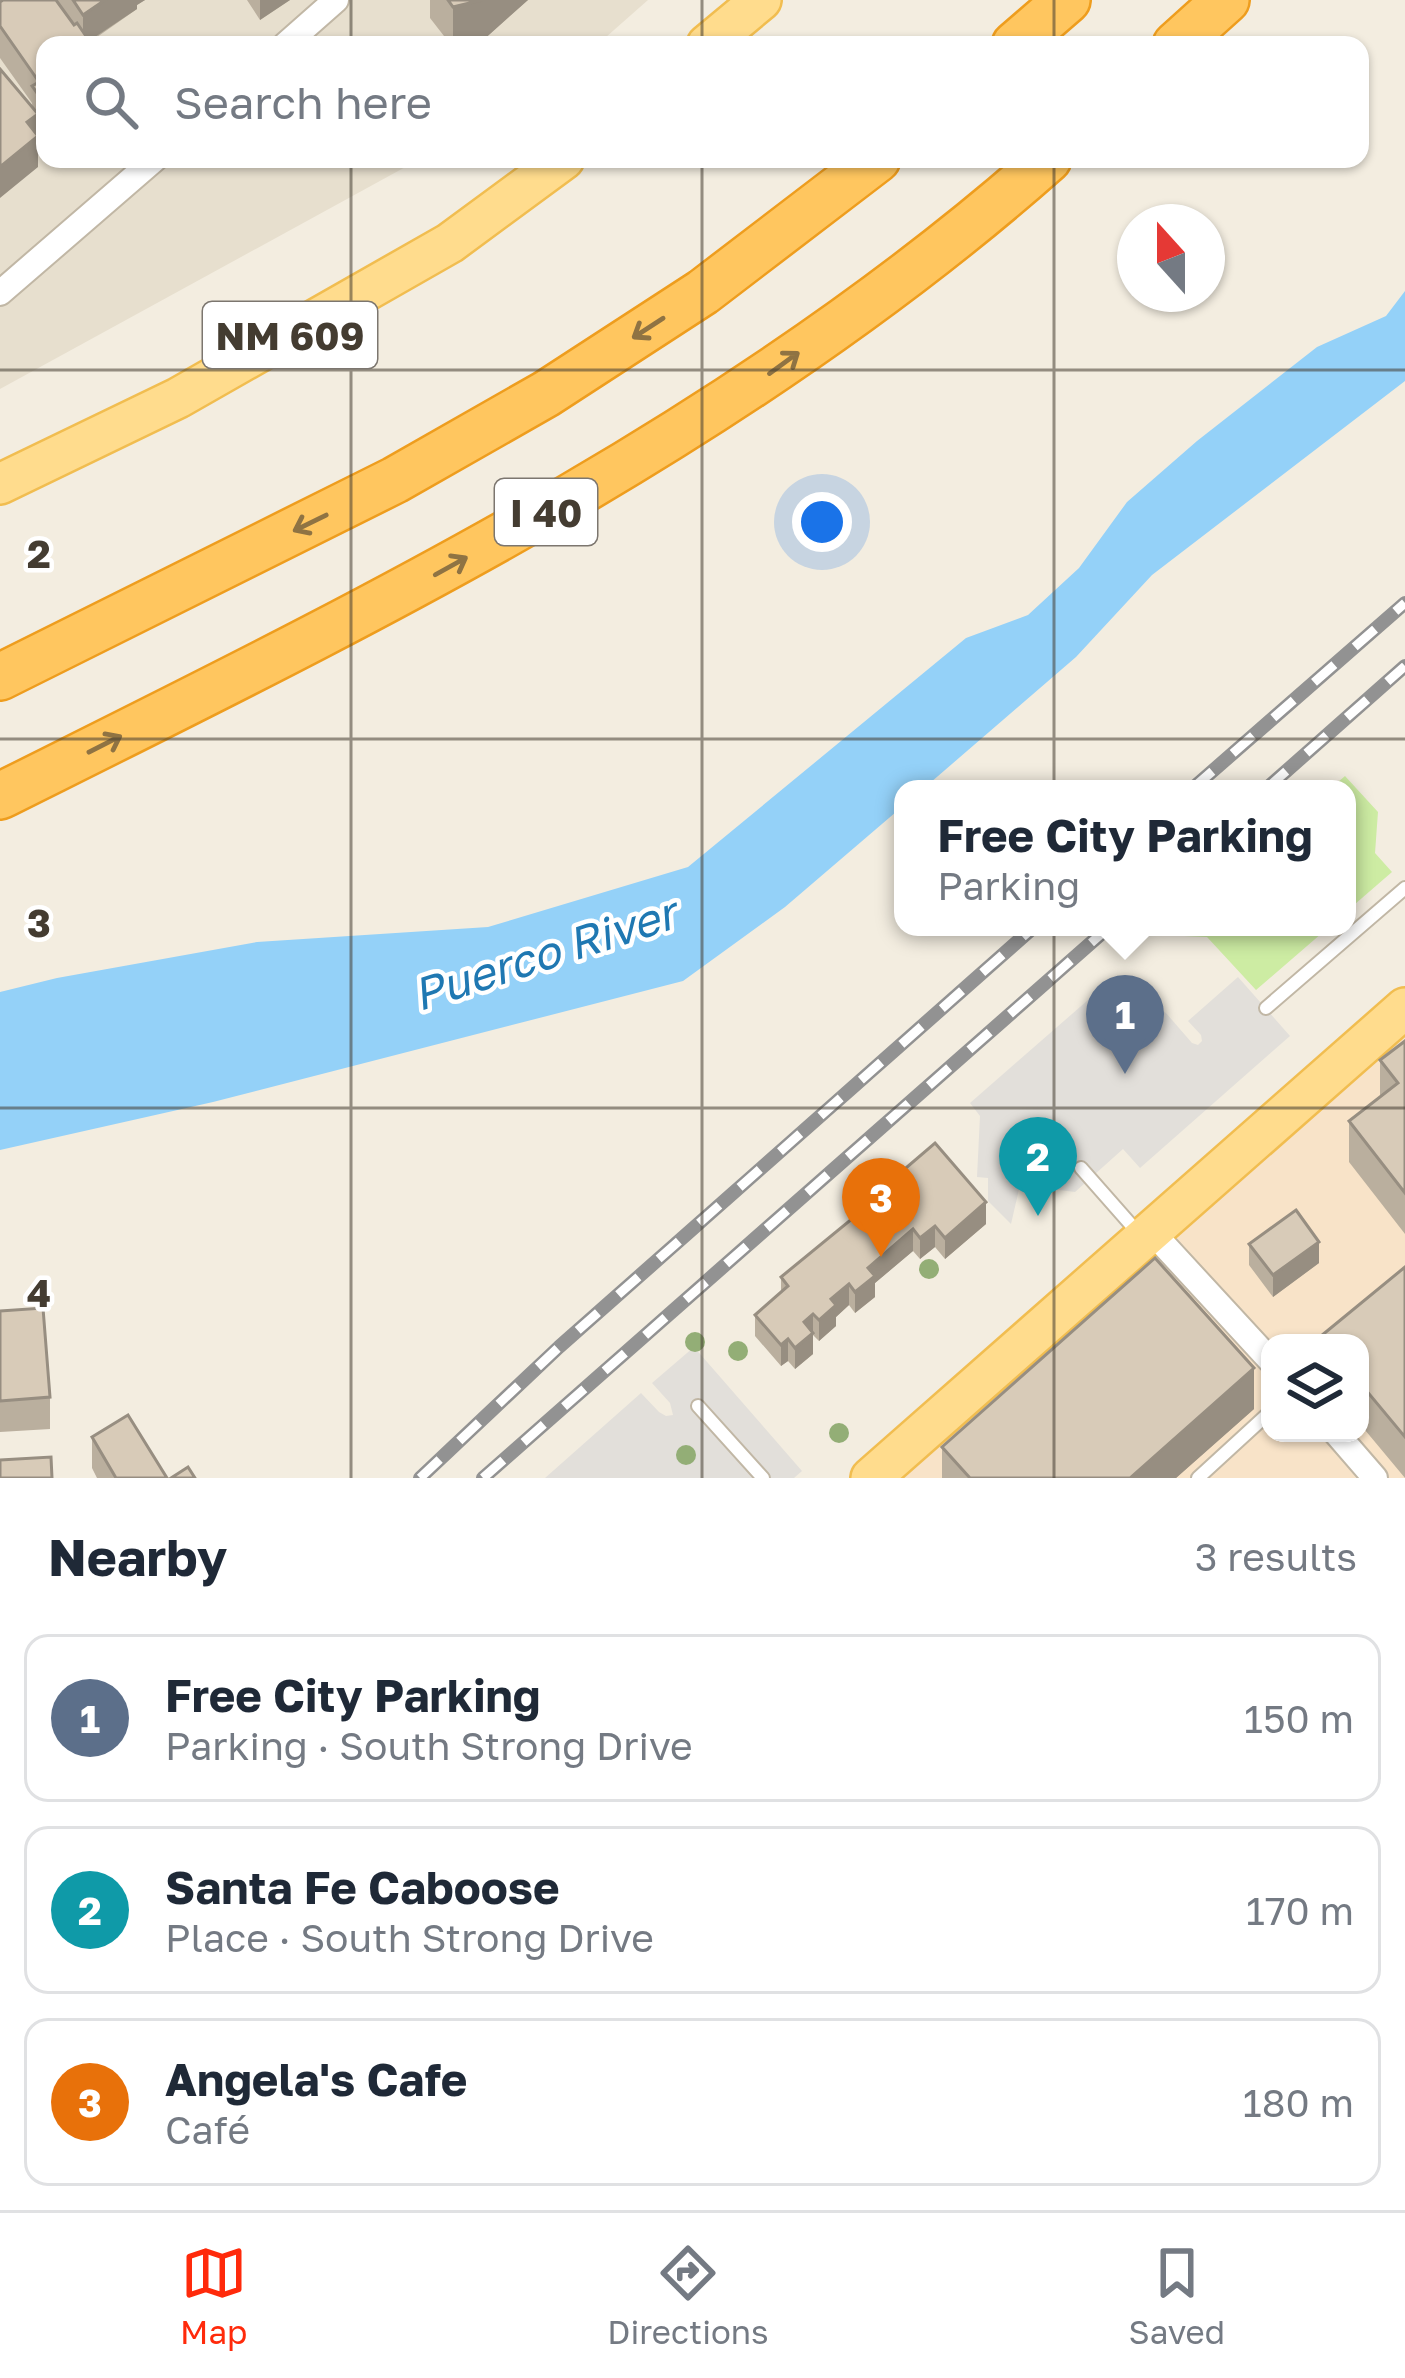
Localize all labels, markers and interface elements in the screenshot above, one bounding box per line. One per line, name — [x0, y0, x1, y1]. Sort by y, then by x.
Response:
search box — [36, 36, 1369, 168]
icon: search — [78, 69, 144, 135]
text: Search here — [174, 75, 432, 129]
north arrow — [1117, 204, 1225, 312]
road number: NM 609 — [203, 302, 377, 368]
one-way arrow — [631, 316, 665, 341]
one-way arrow — [767, 351, 800, 376]
road number: I 40 — [495, 479, 597, 545]
your location — [792, 492, 852, 552]
one-way arrow — [293, 512, 328, 535]
text: 2 — [27, 530, 51, 577]
one-way arrow — [433, 554, 468, 577]
one-way arrow — [86, 732, 122, 755]
popup — [894, 780, 1356, 936]
text: Free City Parking — [937, 808, 1313, 862]
text: Parking — [937, 862, 1080, 909]
water label: Puerco River — [406, 883, 687, 1021]
text: 3 — [27, 899, 51, 946]
pin: 1 — [1086, 975, 1164, 1074]
pin: 2 — [999, 1117, 1077, 1216]
pin: 3 — [842, 1158, 920, 1257]
text: 4 — [27, 1269, 51, 1316]
map controls — [1261, 1334, 1369, 1442]
button: layers — [1261, 1334, 1369, 1442]
text: Nearby — [48, 1526, 227, 1587]
text: 3 results — [1195, 1533, 1357, 1580]
text: Free City Parking — [165, 1668, 540, 1722]
text: 1 — [80, 1695, 100, 1742]
text: 150 m — [1244, 1695, 1354, 1742]
text: Parking · South Strong Drive — [165, 1722, 693, 1769]
text: Santa Fe Caboose — [165, 1860, 559, 1914]
text: 2 — [78, 1887, 102, 1934]
text: 170 m — [1246, 1887, 1354, 1934]
text: Place · South Strong Drive — [165, 1914, 654, 1961]
text: Angela's Cafe — [165, 2052, 467, 2106]
text: 3 — [78, 2079, 102, 2126]
text: 180 m — [1243, 2079, 1354, 2126]
text: Café — [165, 2106, 250, 2153]
tab: Map — [180, 2240, 247, 2351]
tab: Directions — [607, 2240, 769, 2351]
tab: Saved — [1129, 2240, 1225, 2351]

